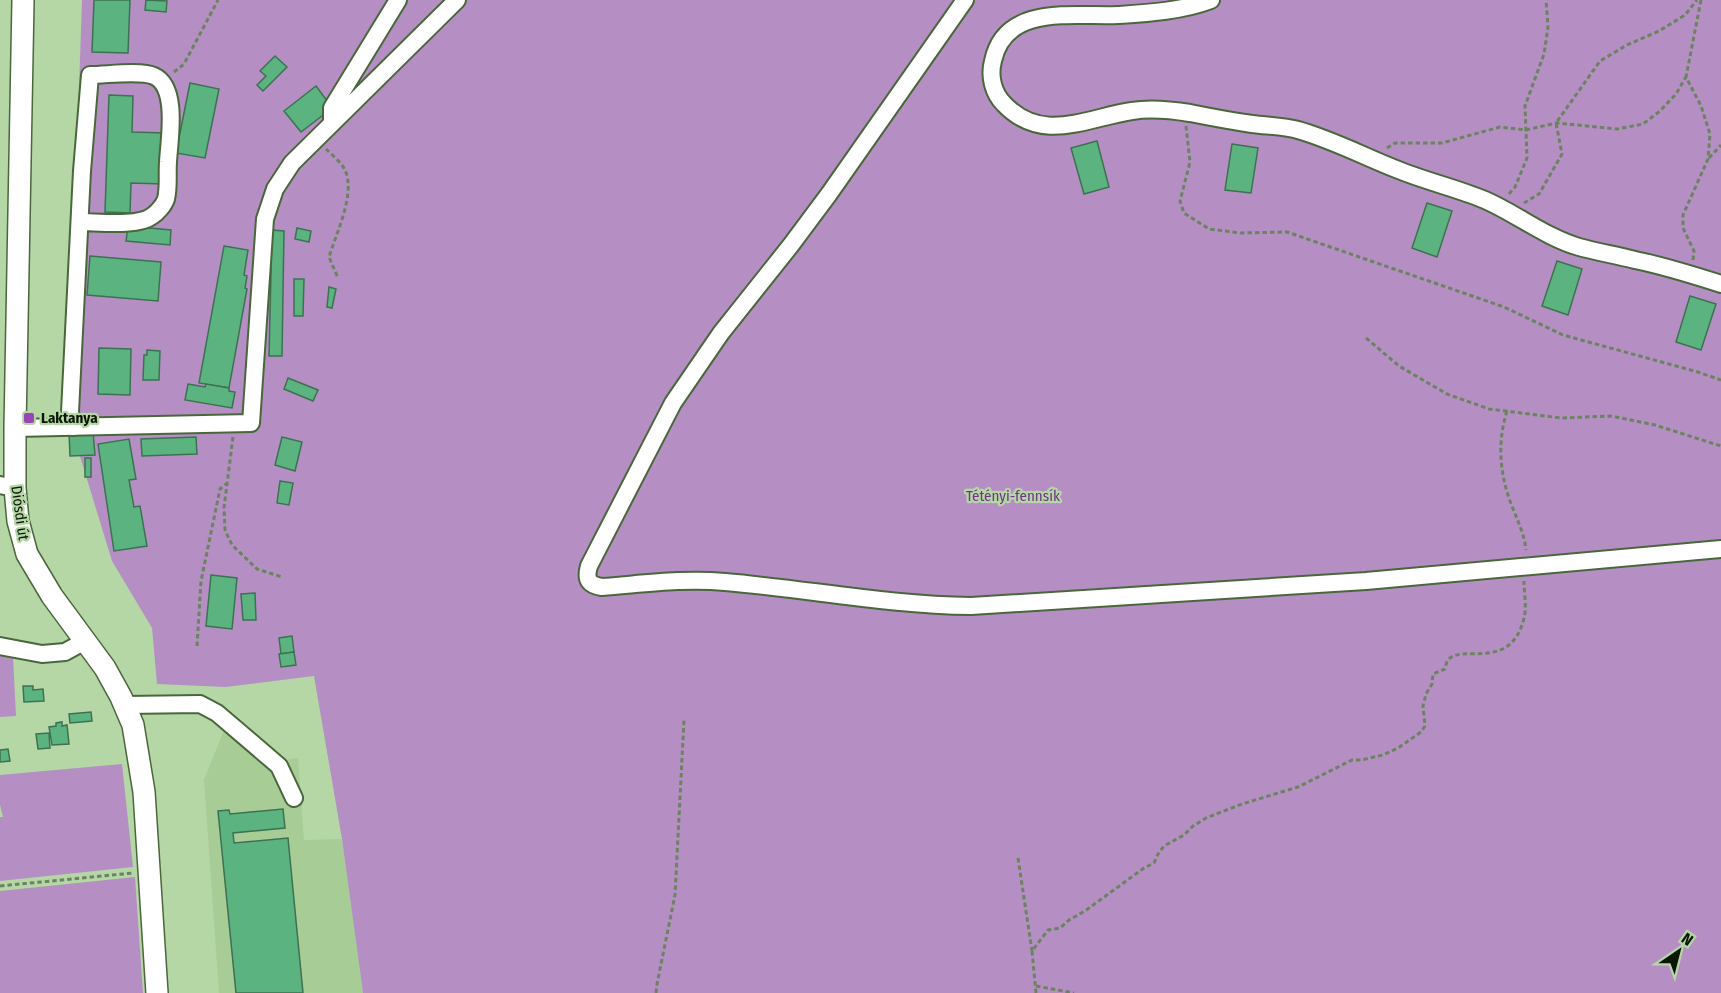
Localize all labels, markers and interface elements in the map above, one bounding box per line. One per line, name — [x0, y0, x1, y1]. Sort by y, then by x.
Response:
place label: Laktanya — [41, 409, 98, 427]
marker: Laktanya — [22, 411, 36, 425]
street label: Diósdi út — [7, 485, 33, 542]
park label: Tétényi-fennsík — [966, 487, 1060, 505]
north arrow — [1649, 921, 1709, 981]
text: N — [1678, 929, 1697, 950]

